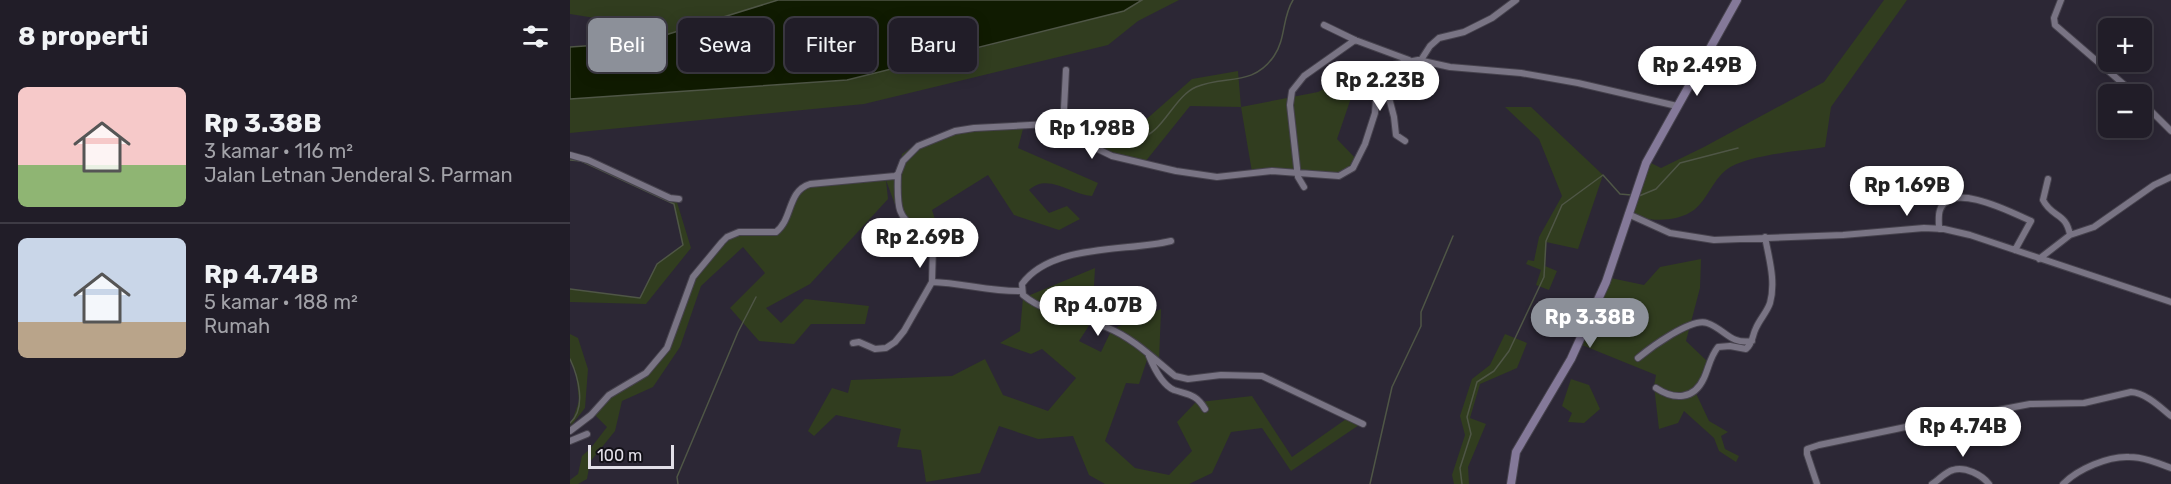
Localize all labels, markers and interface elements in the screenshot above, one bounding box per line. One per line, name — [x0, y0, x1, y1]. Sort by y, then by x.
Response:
chip: Beli — [588, 18, 666, 72]
chip: Sewa — [678, 18, 773, 72]
chip: Filter — [785, 18, 877, 72]
chip: Baru — [889, 18, 977, 72]
map controls — [2098, 18, 2152, 138]
button: + — [2098, 18, 2152, 72]
icon: filters — [519, 20, 552, 53]
text: 8 properti — [18, 21, 148, 52]
pin: Rp 2.49B — [1635, 46, 1759, 97]
text: Rp 2.49B — [1652, 53, 1742, 77]
pin: Rp 2.23B — [1318, 61, 1442, 112]
text: Rp 2.23B — [1335, 68, 1425, 92]
button: − — [2098, 84, 2152, 138]
text: Rp 3.38B — [204, 108, 321, 139]
pin: Rp 1.98B — [1030, 109, 1154, 160]
icon: home — [66, 111, 138, 183]
text: Rp 1.98B — [1049, 116, 1135, 140]
text: 3 kamar · 116 m² — [204, 139, 353, 163]
text: Jalan Letnan Jenderal S. Parman — [204, 163, 513, 187]
pin: Rp 1.69B — [1845, 166, 1969, 217]
text: Rp 1.69B — [1864, 173, 1950, 197]
pin: Rp 2.69B — [858, 218, 982, 269]
text: Rp 2.69B — [875, 225, 965, 249]
text: Rp 4.74B — [204, 259, 318, 290]
icon: home — [66, 262, 138, 334]
pin: Rp 4.07B — [1036, 286, 1160, 337]
text: 5 kamar · 188 m² — [204, 290, 358, 314]
text: Rp 4.07B — [1054, 293, 1142, 317]
pin: Rp 3.38B — [1528, 298, 1652, 349]
text: Rp 3.38B — [1545, 305, 1635, 329]
text: Rumah — [204, 314, 270, 338]
pin: Rp 4.74B — [1901, 407, 2025, 458]
text: Rp 4.74B — [1919, 414, 2007, 438]
scale bar — [588, 442, 674, 470]
text: 100 m — [597, 446, 642, 465]

